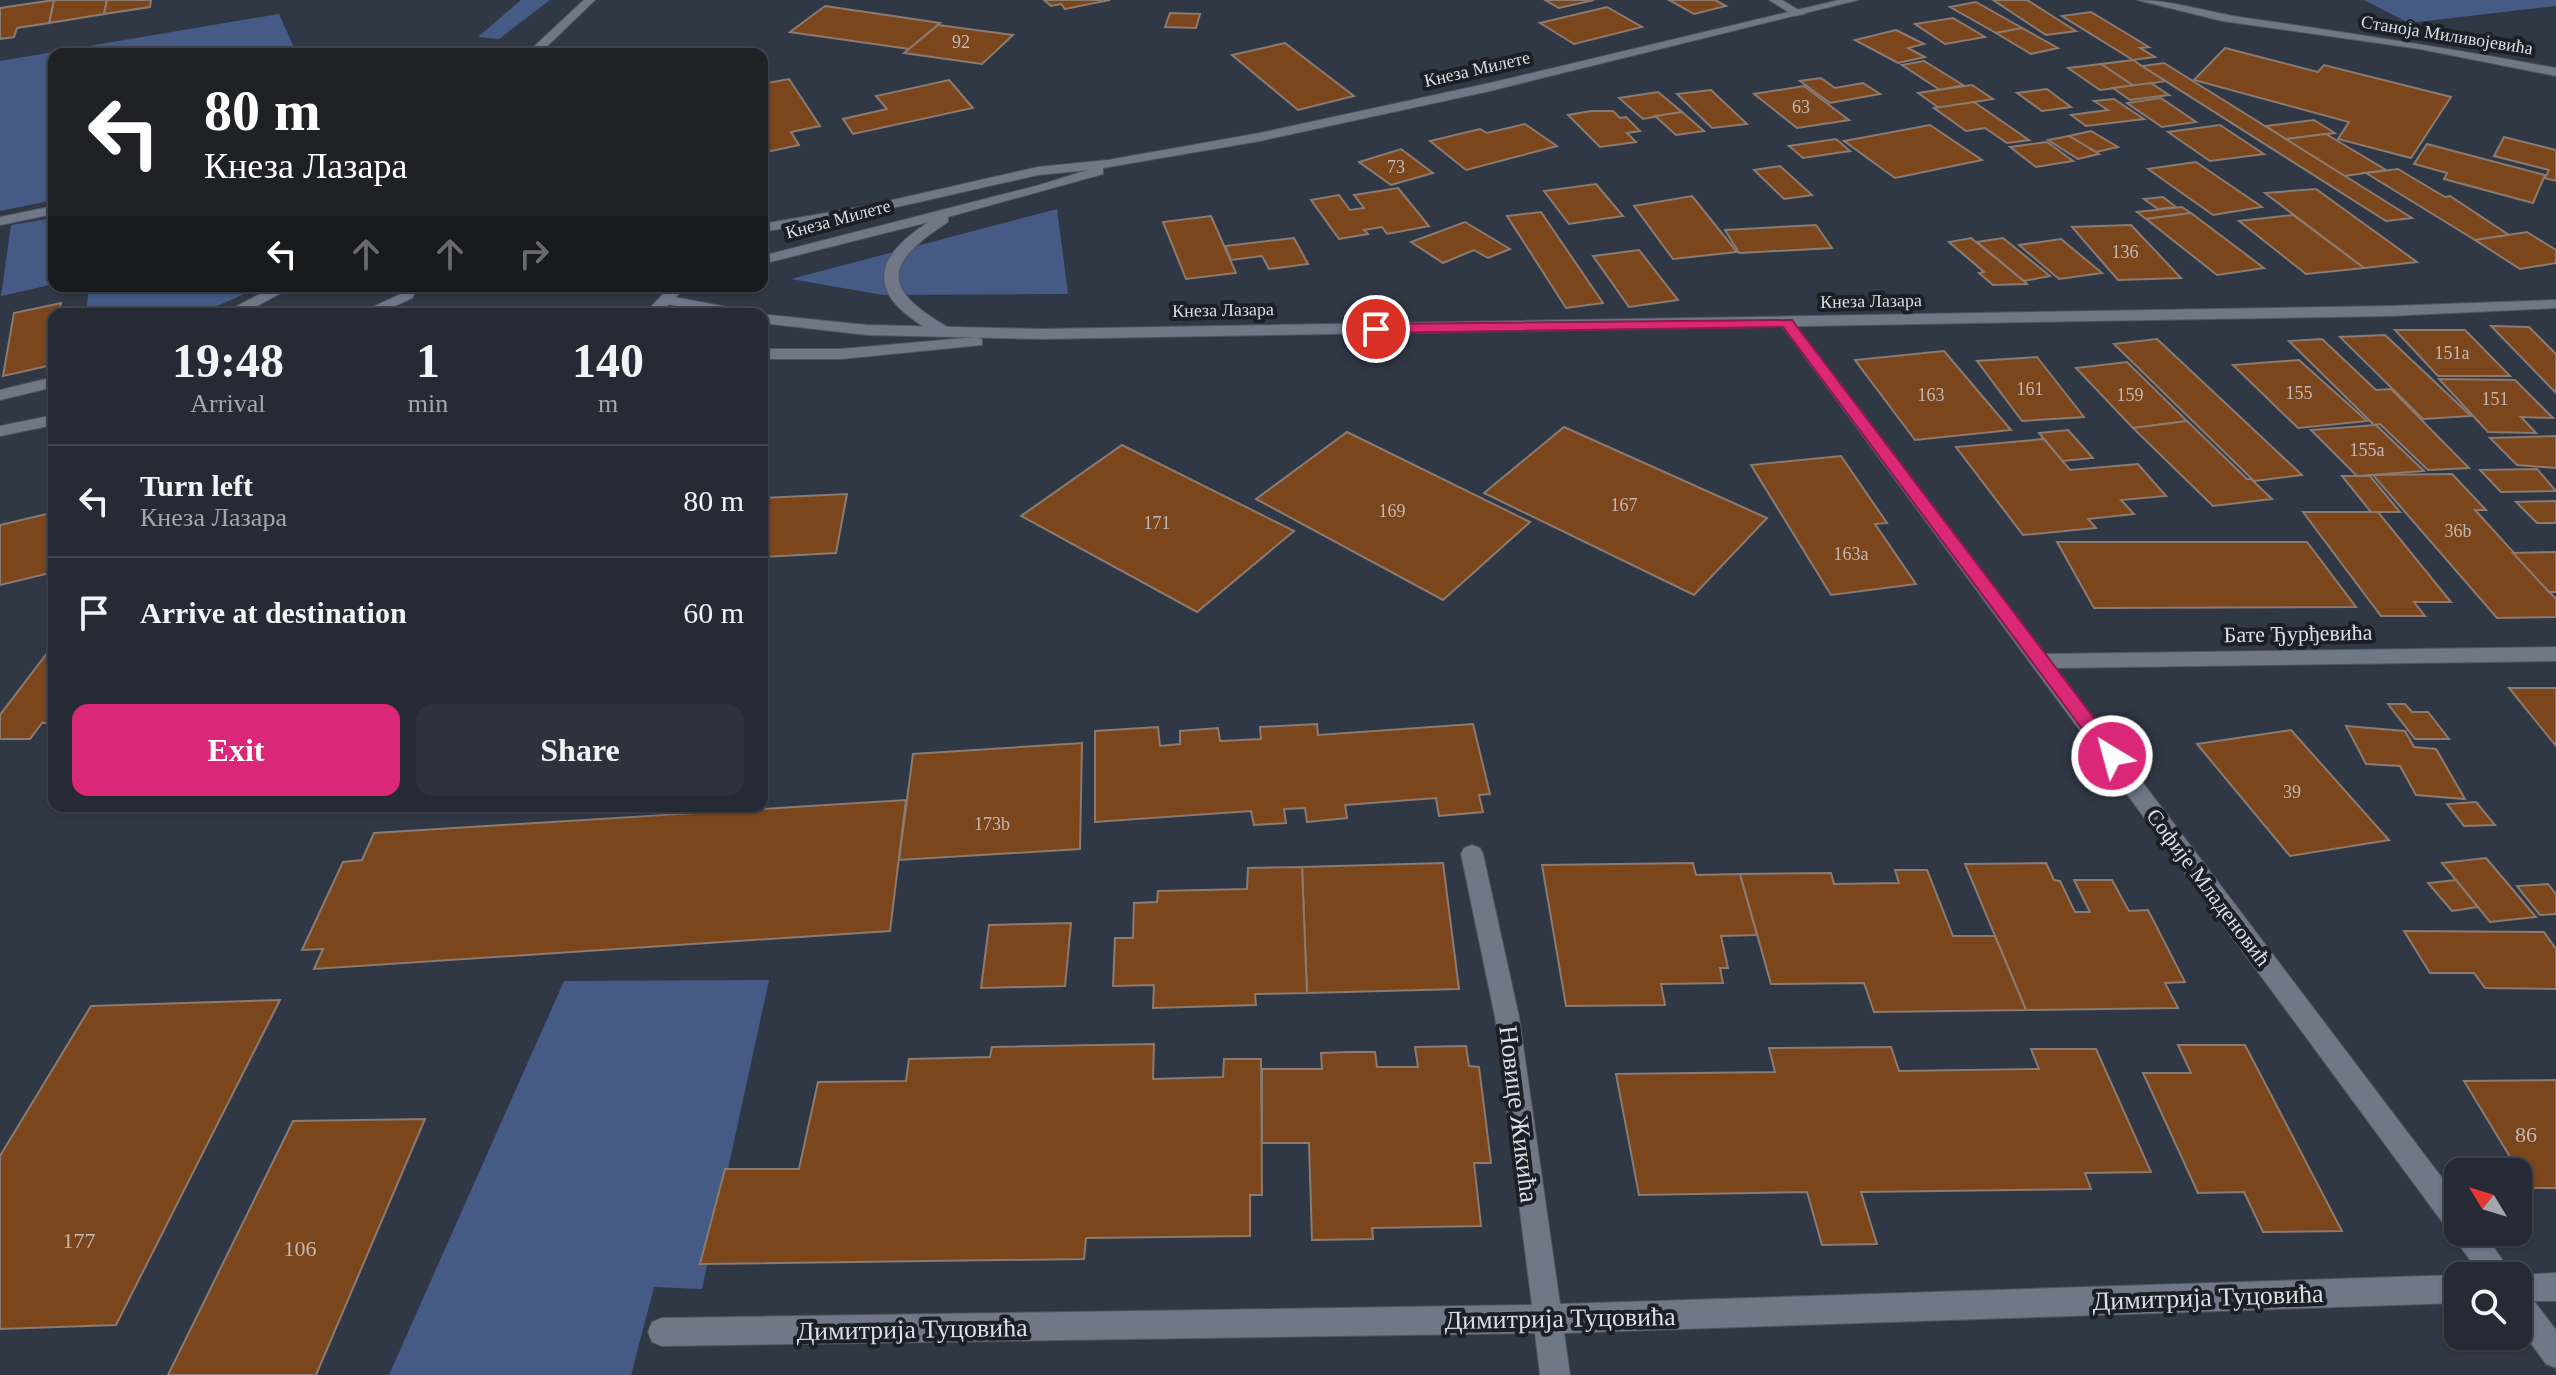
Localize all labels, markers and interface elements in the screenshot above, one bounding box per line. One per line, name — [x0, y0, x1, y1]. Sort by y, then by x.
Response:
street label: Станоја Миливојевића — [2360, 12, 2534, 58]
house number: 92 — [952, 32, 970, 52]
street label: Кнеза Милете — [1422, 47, 1532, 91]
icon: left — [72, 80, 176, 184]
text: 80 m — [204, 80, 321, 142]
house number: 63 — [1792, 97, 1810, 117]
text: Кнеза Лазара — [204, 146, 407, 186]
house number: 73 — [1387, 157, 1405, 177]
street label: Кнеза Милете — [783, 195, 893, 243]
icon: left — [260, 232, 304, 276]
icon: ahead — [344, 232, 388, 276]
icon: ahead — [428, 232, 472, 276]
icon: right — [512, 232, 556, 276]
house number: 136 — [2112, 242, 2139, 262]
street label: Кнеза Лазара — [1820, 290, 1922, 312]
pin — [1342, 295, 1410, 363]
street label: Кнеза Лазара — [1172, 299, 1274, 321]
icon: arrive — [1354, 307, 1398, 351]
text: 19:48 — [172, 334, 284, 387]
text: 1 — [416, 334, 440, 387]
text: 140 — [572, 334, 644, 387]
house number: 151a — [2435, 343, 2470, 363]
house number: 161 — [2017, 379, 2044, 399]
house number: 155 — [2286, 383, 2313, 403]
house number: 163 — [1918, 385, 1945, 405]
house number: 159 — [2117, 385, 2144, 405]
text: Arrival — [190, 389, 265, 418]
text: min — [408, 389, 448, 418]
text: m — [598, 389, 618, 418]
house number: 151 — [2482, 389, 2509, 409]
house number: 155a — [2350, 440, 2385, 460]
text: Turn left — [140, 469, 253, 502]
icon: left — [72, 479, 116, 523]
text: 80 m — [683, 484, 744, 517]
house number: 167 — [1611, 495, 1638, 515]
house number: 169 — [1379, 501, 1406, 521]
text: Кнеза Лазара — [140, 503, 287, 532]
house number: 171 — [1144, 513, 1171, 533]
house number: 36b — [2445, 521, 2472, 541]
house number: 163a — [1834, 544, 1869, 564]
icon: arrive — [72, 591, 116, 635]
text: Arrive at destination — [140, 596, 407, 629]
text: 60 m — [683, 596, 744, 629]
street label: Бате Ђурђевића — [2224, 620, 2373, 647]
button: Exit — [72, 704, 400, 796]
button: Share — [416, 704, 744, 796]
position arrow — [2070, 714, 2154, 798]
house number: 39 — [2283, 782, 2301, 802]
street label: Софије Младеновић — [2141, 804, 2276, 971]
house number: 173b — [974, 814, 1010, 834]
street label: Новице Жикића — [1493, 1024, 1544, 1205]
house number: 86 — [2515, 1122, 2537, 1147]
north arrow — [2444, 1158, 2532, 1246]
map controls — [2444, 1158, 2532, 1350]
house number: 177 — [63, 1228, 96, 1253]
house number: 106 — [284, 1236, 317, 1261]
button: search — [2444, 1262, 2532, 1350]
street label: Димитрија Туцовића — [2092, 1279, 2324, 1316]
street label: Димитрија Туцовића — [1444, 1302, 1676, 1335]
street label: Димитрија Туцовића — [796, 1313, 1028, 1346]

